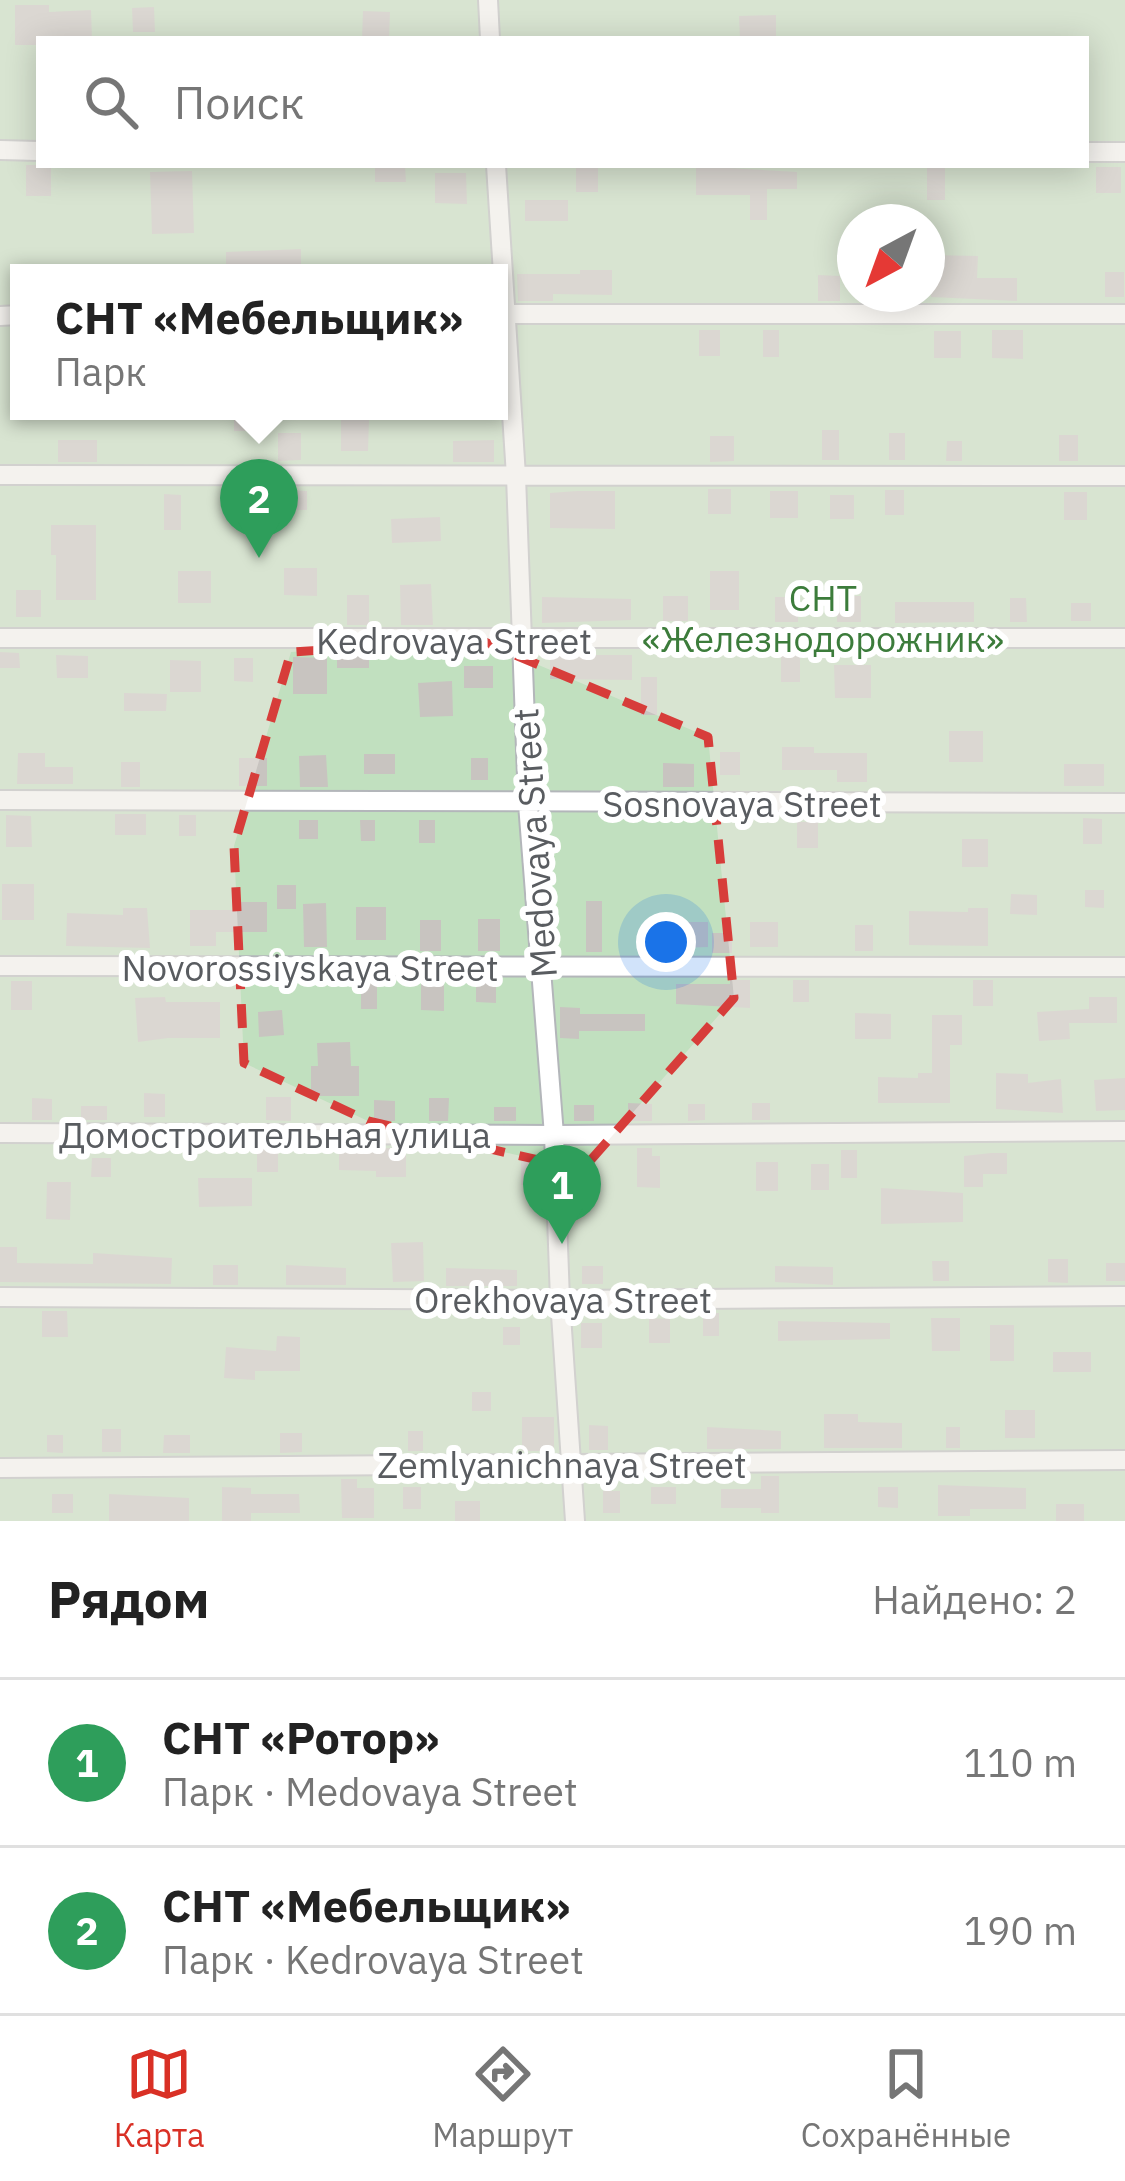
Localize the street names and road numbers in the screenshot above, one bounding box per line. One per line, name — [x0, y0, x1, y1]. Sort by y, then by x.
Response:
street label: Kedrovaya Street — [316, 617, 592, 664]
street label: Medovaya Street — [501, 707, 567, 979]
street label: Sosnovaya Street — [602, 780, 882, 827]
street label: Novorossiyskaya Street — [121, 944, 499, 991]
street label: Домостроительная улица — [59, 1111, 491, 1158]
street label: Orekhovaya Street — [414, 1276, 712, 1323]
street label: Zemlyanichnaya Street — [377, 1441, 747, 1488]

